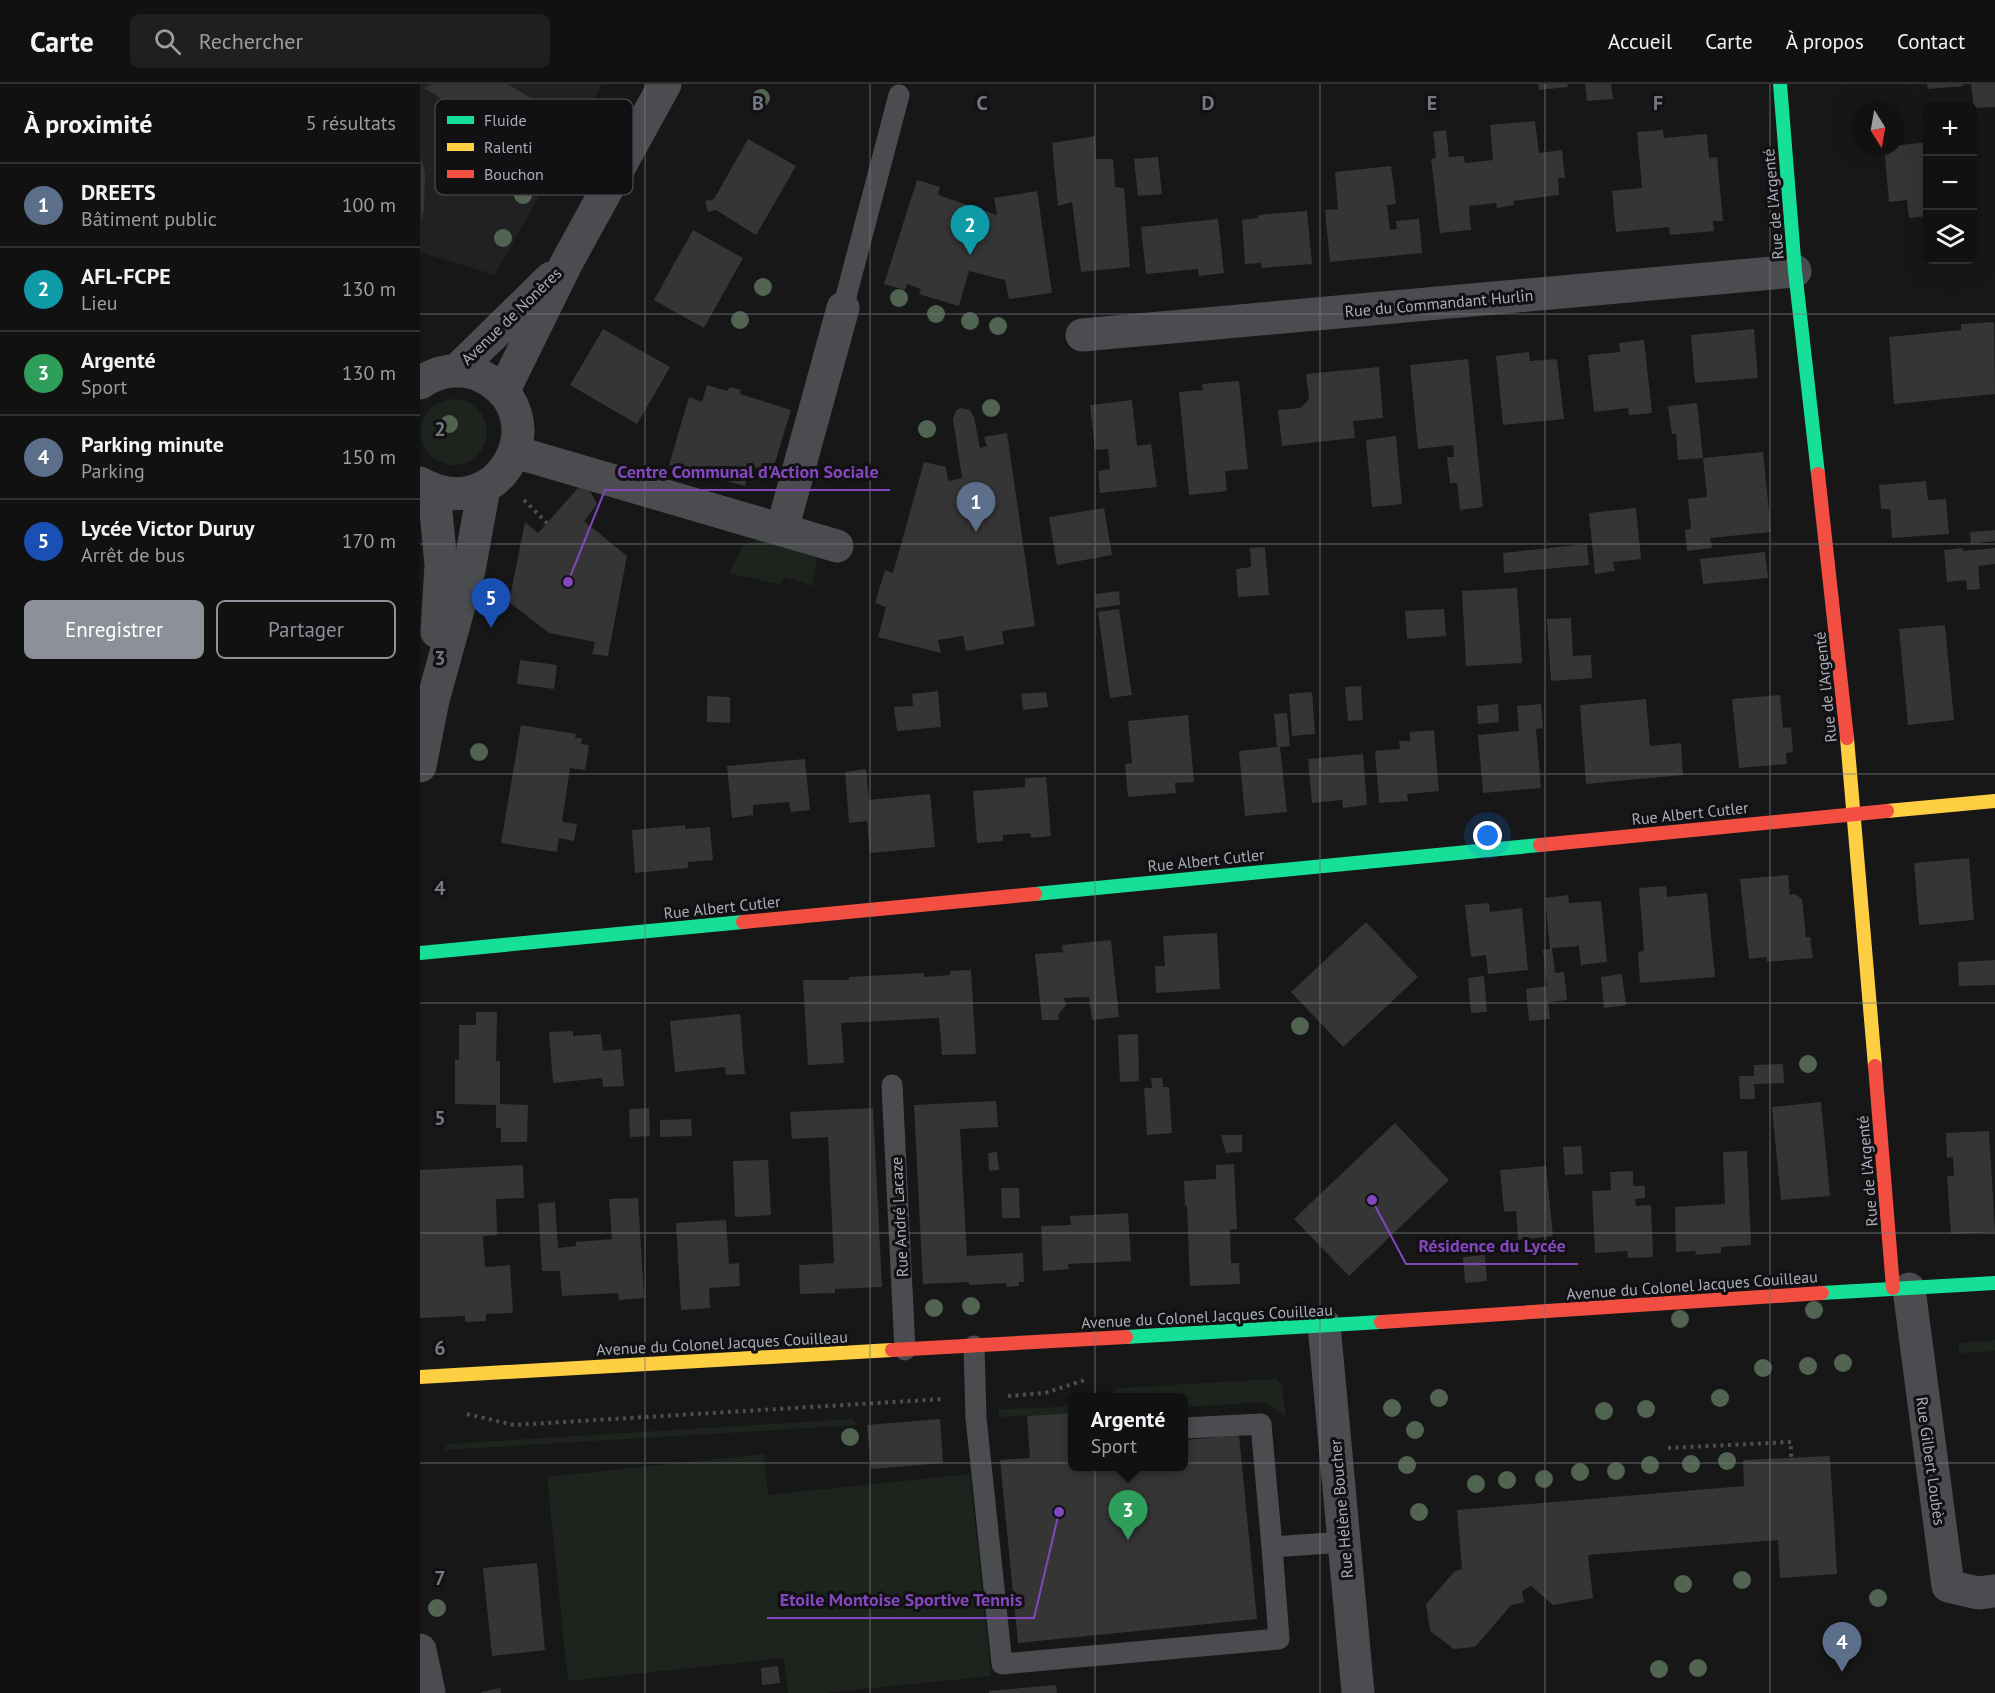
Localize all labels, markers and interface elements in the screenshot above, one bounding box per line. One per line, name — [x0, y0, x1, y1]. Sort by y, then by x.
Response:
search box — [130, 14, 550, 68]
text: Carte — [30, 23, 94, 60]
icon: search — [151, 25, 184, 58]
text: Rechercher — [199, 27, 303, 55]
text: Accueil — [1608, 28, 1672, 55]
text: Carte — [1705, 28, 1753, 55]
text: À propos — [1786, 28, 1864, 55]
text: Contact — [1897, 28, 1965, 55]
text: B — [752, 90, 764, 116]
text: C — [976, 90, 988, 116]
text: D — [1202, 90, 1215, 116]
text: E — [1427, 90, 1437, 116]
text: F — [1653, 90, 1663, 116]
legend — [435, 99, 633, 195]
north arrow — [1851, 102, 1905, 156]
map controls — [1923, 102, 1977, 264]
button: + — [1923, 102, 1977, 156]
text: À proximité — [24, 107, 152, 140]
text: 5 résultats — [306, 110, 396, 136]
text: Fluide — [484, 110, 527, 130]
text: Ralenti — [484, 137, 533, 157]
street label: Rue de l'Argenté — [1758, 148, 1788, 260]
button: − — [1923, 156, 1977, 210]
text: Bouchon — [484, 164, 544, 184]
text: DREETS — [81, 178, 156, 206]
text: 1 — [38, 192, 49, 218]
text: 100 m — [342, 192, 396, 218]
text: Bâtiment public — [81, 206, 217, 232]
pin: 2 — [950, 206, 990, 255]
button: layers — [1923, 210, 1977, 264]
text: AFL-FCPE — [81, 262, 171, 290]
street label: Avenue de Nonères — [457, 263, 566, 369]
text: 2 — [38, 276, 49, 302]
text: 130 m — [342, 276, 396, 302]
street label: Rue du Commandant Hurlin — [1344, 285, 1534, 321]
text: Lieu — [81, 290, 118, 316]
text: Argenté — [81, 346, 156, 374]
text: 3 — [38, 360, 49, 386]
text: 130 m — [342, 360, 396, 386]
text: Sport — [81, 374, 127, 400]
text: 2 — [434, 416, 446, 442]
text: Parking minute — [81, 430, 224, 458]
text: 4 — [38, 444, 49, 470]
text: 150 m — [342, 444, 396, 470]
callout: Centre Communal d'Action Sociale — [605, 454, 890, 490]
text: Parking — [81, 458, 145, 484]
text: Centre Communal d'Action Sociale — [617, 460, 879, 483]
pin: 1 — [956, 482, 996, 532]
text: Lycée Victor Duruy — [81, 514, 255, 542]
text: 5 — [38, 528, 49, 554]
text: 170 m — [342, 528, 396, 554]
text: Arrêt de bus — [81, 542, 185, 568]
pin: 5 — [472, 578, 510, 628]
button: Enregistrer — [24, 600, 204, 659]
button: Partager — [216, 600, 396, 659]
street label: Rue de l'Argenté — [1809, 631, 1841, 743]
text: 3 — [434, 645, 446, 671]
street label: Rue Albert Cutler — [1631, 797, 1750, 829]
your location — [1473, 821, 1502, 850]
street label: Rue Albert Cutler — [1147, 844, 1266, 876]
text: 4 — [434, 875, 446, 901]
street label: Rue Albert Cutler — [663, 891, 782, 923]
text: 5 — [434, 1105, 446, 1131]
street label: Rue de l'Argenté — [1852, 1115, 1882, 1227]
street label: Rue André Lacaze — [886, 1156, 912, 1278]
callout: Résidence du Lycée — [1406, 1228, 1578, 1264]
text: Résidence du Lycée — [1418, 1234, 1566, 1257]
street label: Avenue du Colonel Jacques Couilleau — [1566, 1266, 1818, 1304]
street label: Avenue du Colonel Jacques Couilleau — [1081, 1299, 1333, 1333]
street label: Avenue du Colonel Jacques Couilleau — [596, 1326, 848, 1360]
text: 6 — [434, 1335, 446, 1361]
popup — [1068, 1393, 1188, 1471]
street label: Rue Gilbert Loubès — [1912, 1395, 1950, 1527]
text: Argenté — [1091, 1405, 1165, 1433]
text: Sport — [1091, 1433, 1137, 1459]
street label: Rue Hélène Boucher — [1325, 1438, 1357, 1579]
pin: 3 — [1108, 1490, 1148, 1540]
text: 7 — [434, 1565, 446, 1591]
callout: Etoile Montoise Sportive Tennis — [767, 1582, 1034, 1618]
text: Etoile Montoise Sportive Tennis — [780, 1588, 1023, 1611]
pin: 4 — [1822, 1622, 1862, 1672]

